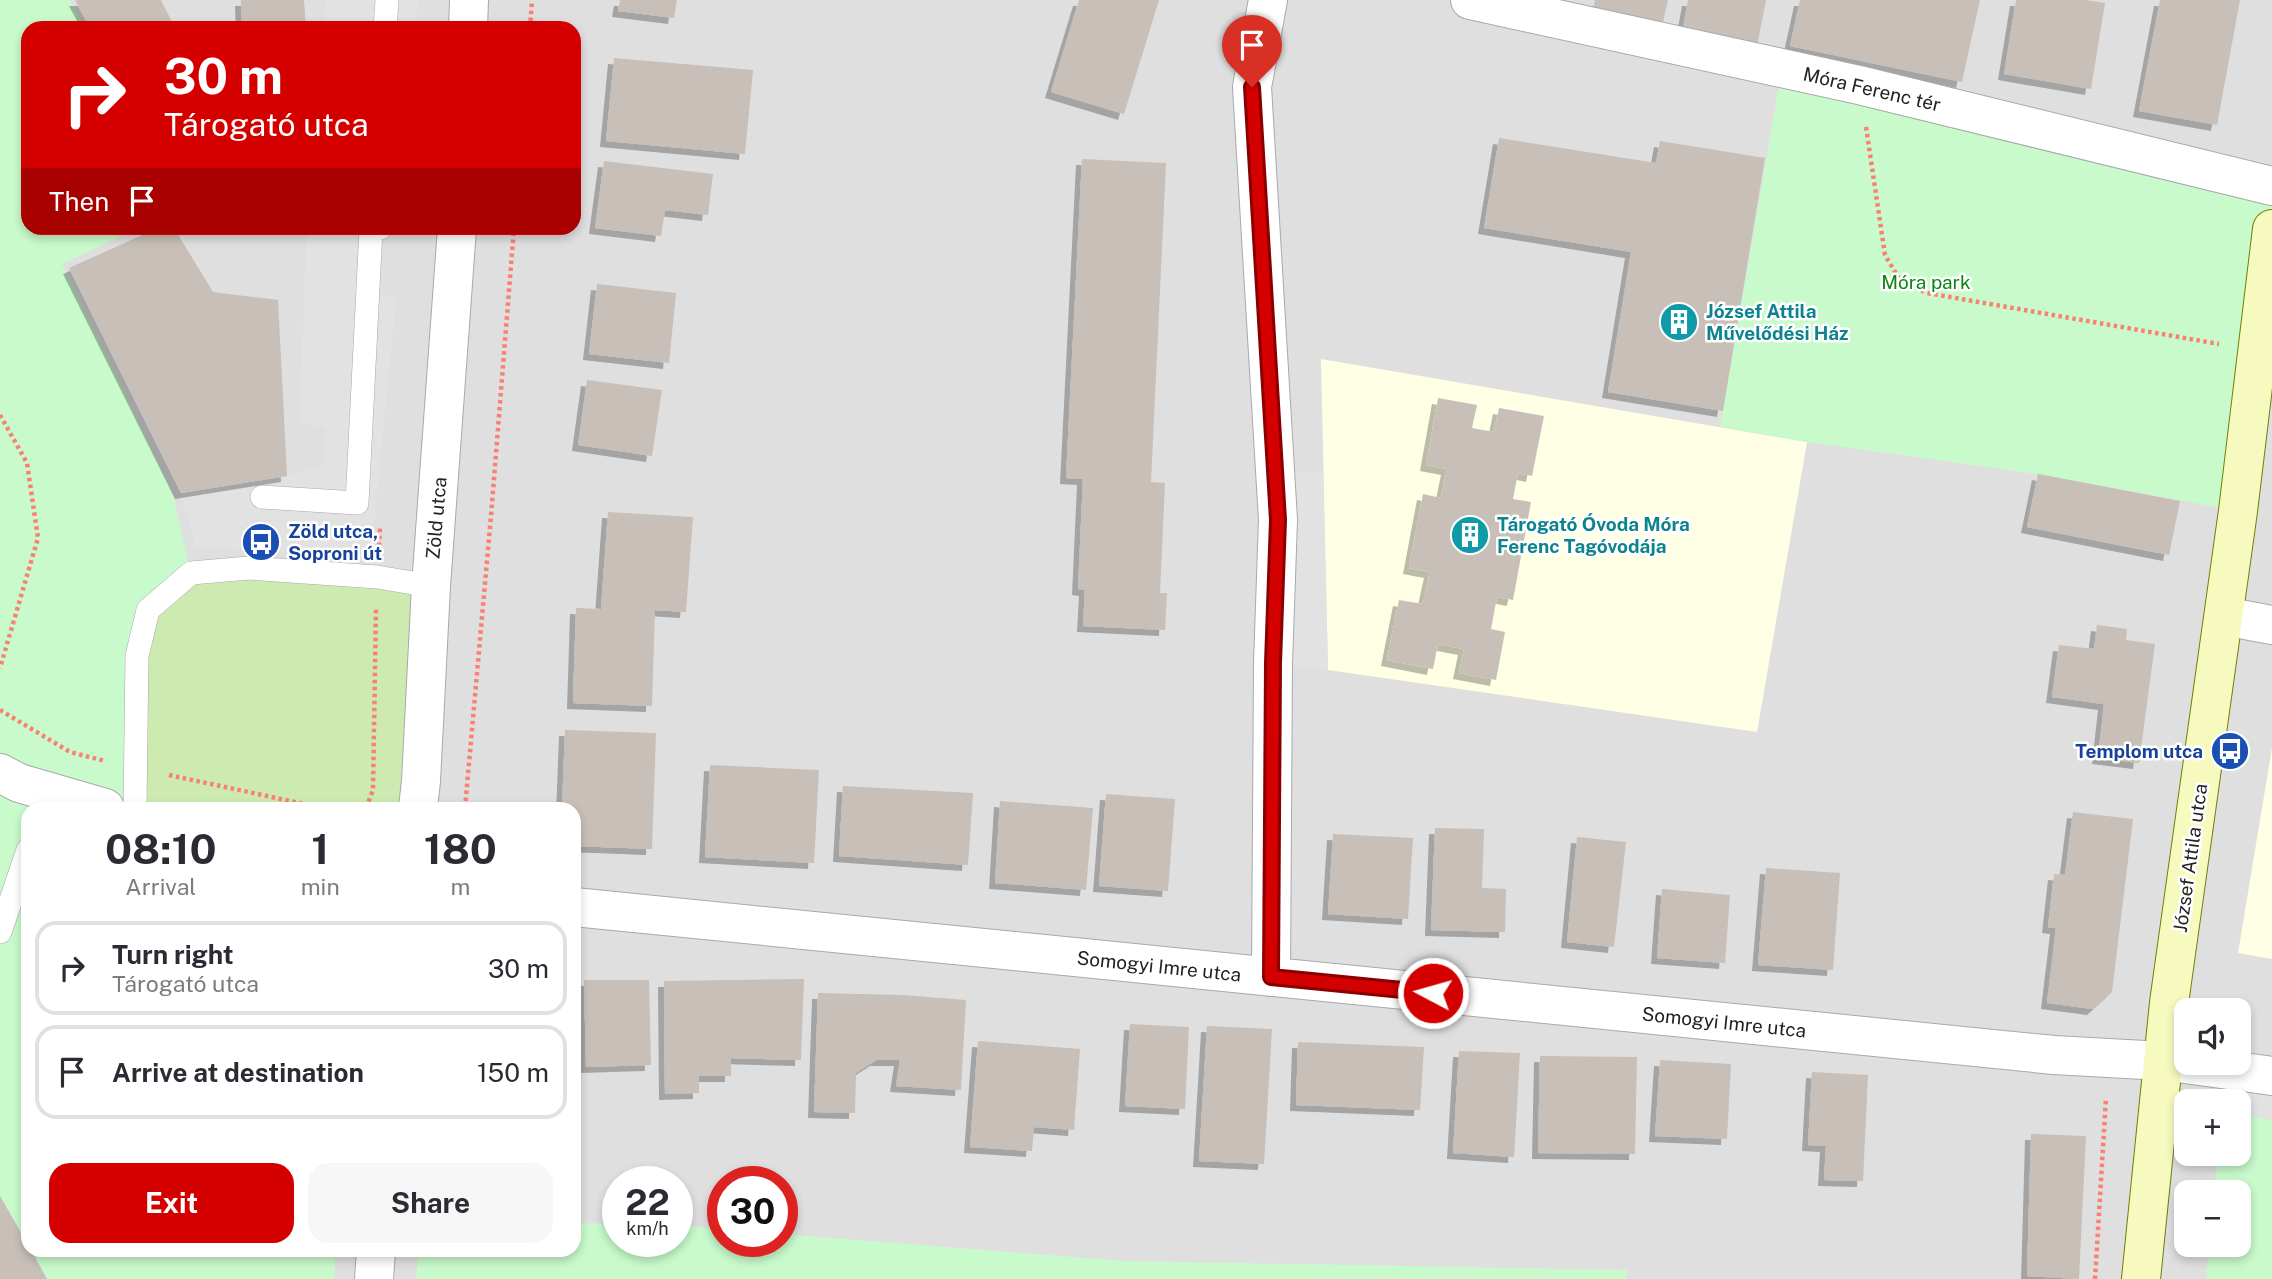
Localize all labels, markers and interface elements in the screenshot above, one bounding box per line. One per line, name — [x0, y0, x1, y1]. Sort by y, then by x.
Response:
pin — [1222, 15, 1282, 87]
icon: arrive — [1233, 26, 1271, 64]
text: 30 m — [164, 47, 283, 105]
icon: right — [49, 49, 140, 140]
street label: Móra Ferenc tér — [1801, 62, 1943, 116]
text: Tárogató utca — [164, 106, 369, 143]
icon: arrive — [123, 182, 161, 220]
text: Then — [49, 186, 109, 217]
park label: Móra park — [1881, 271, 1971, 293]
place label: József Attila Művelődési Ház — [1706, 300, 1849, 344]
building icon: József Attila Művelődési Ház — [1658, 301, 1700, 343]
street label: Zöld utca — [421, 476, 451, 560]
place label: Tárogató Óvoda Móra Ferenc Tagóvodája — [1497, 513, 1690, 557]
building icon: Tárogató Óvoda Móra Ferenc Tagóvodája — [1449, 514, 1491, 556]
place label: Zöld utca, Soproni út — [288, 520, 382, 564]
bus stop icon: Zöld utca, Soproni út — [240, 521, 282, 563]
bus stop icon: Templom utca — [2209, 730, 2251, 772]
place label: Templom utca — [2075, 740, 2203, 762]
street label: József Attila utca — [2169, 782, 2211, 934]
text: 08:10 — [105, 824, 217, 873]
text: 1 — [311, 824, 329, 873]
text: 180 — [424, 824, 497, 873]
text: Arrival — [125, 873, 196, 900]
text: min — [301, 873, 340, 900]
text: m — [450, 873, 470, 900]
text: Turn right — [112, 939, 234, 970]
street label: Somogyi Imre utca — [1076, 946, 1242, 986]
icon: right — [53, 949, 91, 987]
text: 30 m — [488, 953, 549, 984]
position arrow — [1396, 956, 1470, 1030]
text: Tárogató utca — [112, 970, 259, 997]
map controls — [2174, 998, 2251, 1257]
button: sound — [2174, 998, 2251, 1075]
street label: Somogyi Imre utca — [1641, 1002, 1807, 1042]
icon: arrive — [53, 1053, 91, 1091]
text: Arrive at destination — [112, 1057, 364, 1088]
text: 150 m — [477, 1057, 549, 1088]
button: + — [2174, 1089, 2251, 1166]
button: Exit — [49, 1163, 294, 1243]
button: Share — [308, 1163, 553, 1243]
speed limit sign: 30 — [707, 1166, 798, 1257]
button: − — [2174, 1180, 2251, 1257]
text: 22 — [625, 1182, 670, 1223]
text: km/h — [626, 1218, 669, 1239]

